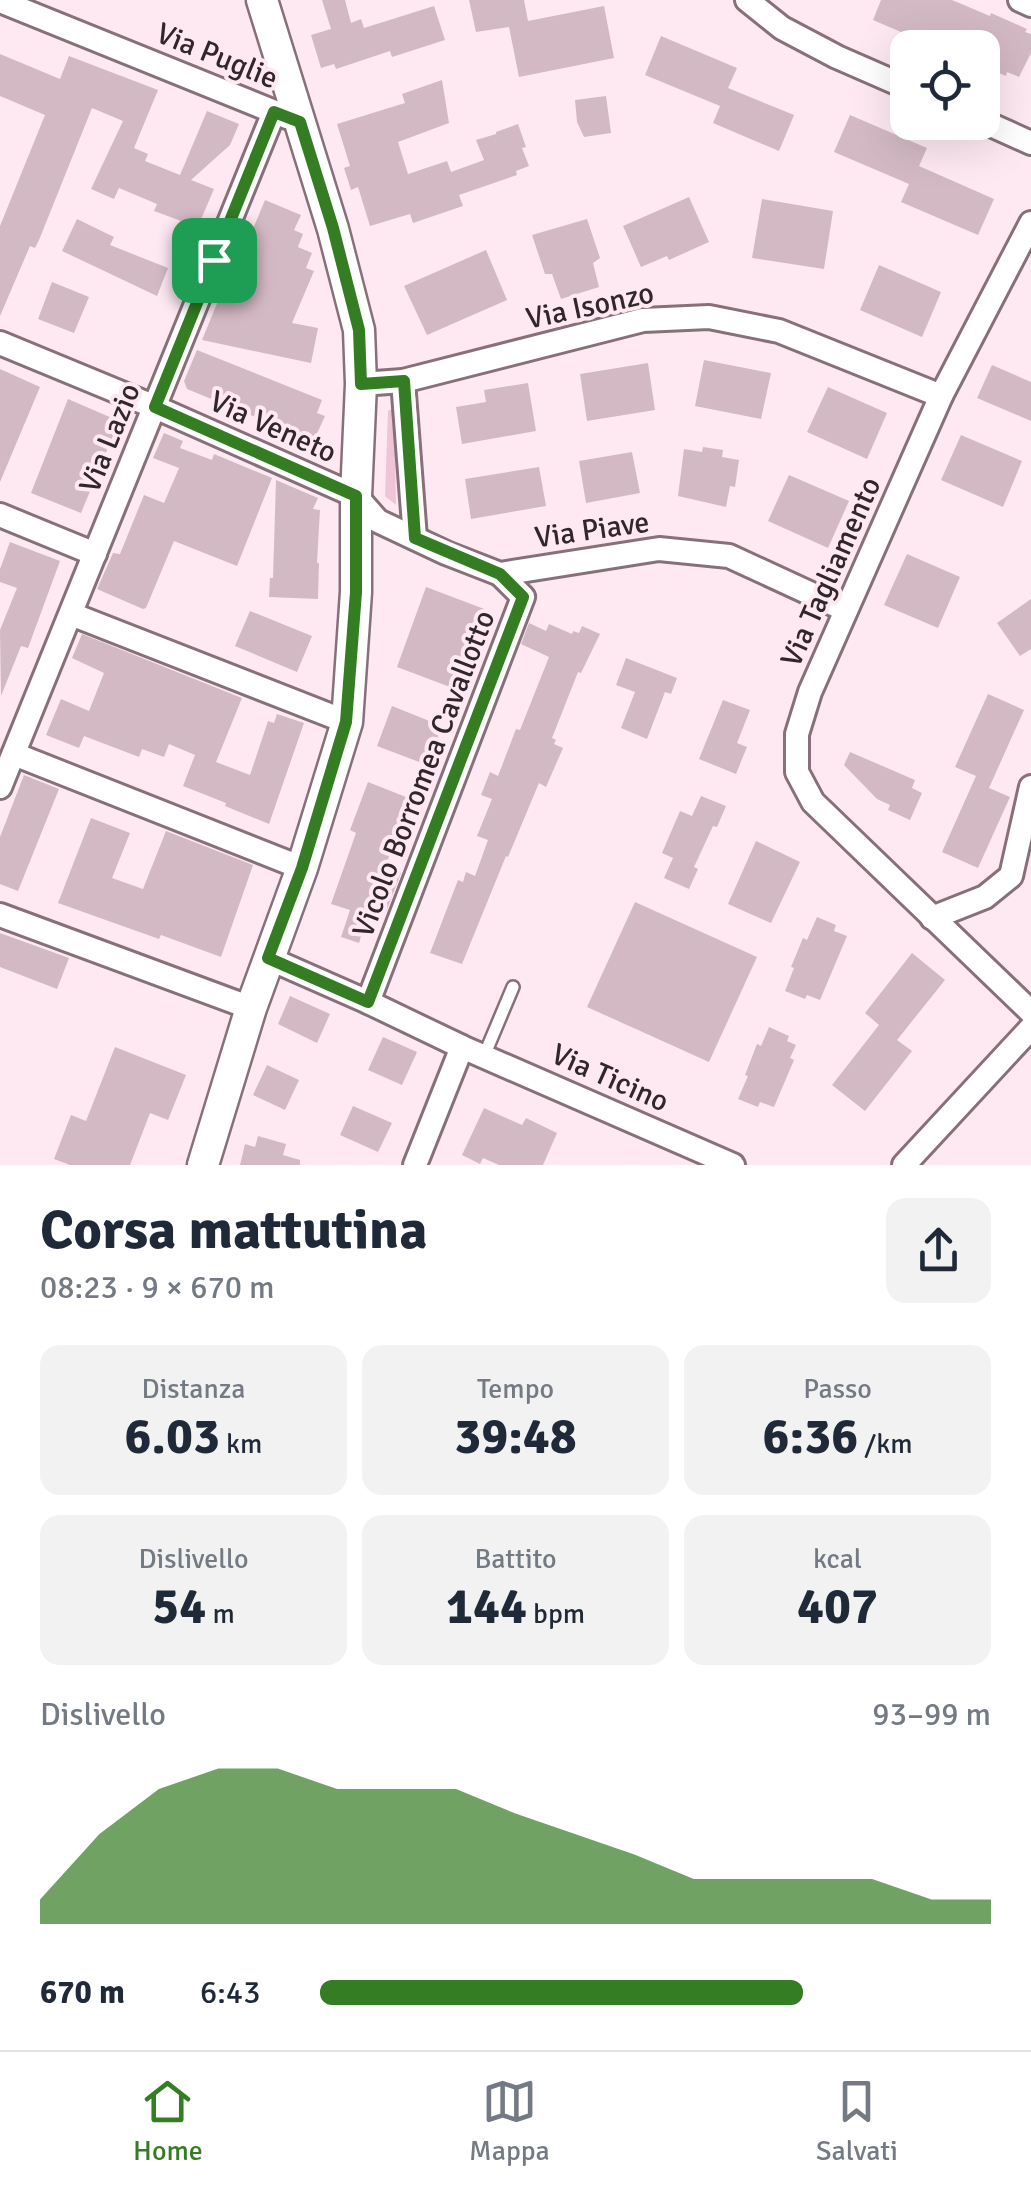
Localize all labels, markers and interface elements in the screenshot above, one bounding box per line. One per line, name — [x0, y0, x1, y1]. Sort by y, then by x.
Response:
street label: Via Puglie — [151, 15, 283, 97]
map controls — [890, 30, 1000, 140]
button: locate — [890, 30, 1000, 140]
pin — [172, 218, 257, 303]
icon: arrive — [187, 233, 242, 288]
street label: Via Isonzo — [523, 274, 657, 338]
street label: Via Lazio — [71, 378, 149, 498]
street label: Via Veneto — [204, 383, 342, 471]
street label: Via Tagliamento — [773, 471, 889, 673]
street label: Via Piave — [532, 504, 652, 556]
street label: Vicolo Borromea Cavallotto — [344, 605, 504, 943]
street label: Via Ticino — [546, 1036, 674, 1120]
text: Corsa mattutina — [40, 1196, 427, 1264]
button: share — [886, 1198, 991, 1303]
text: 08:23 · 9 × 670 m — [40, 1268, 275, 1307]
text: Distanza — [142, 1372, 245, 1406]
text: Tempo — [477, 1372, 554, 1406]
text: Passo — [803, 1372, 872, 1406]
text: 6.03 — [125, 1406, 220, 1468]
text: 39:48 — [454, 1406, 577, 1468]
text: 6:36 — [762, 1406, 858, 1468]
text: km — [220, 1427, 262, 1461]
text: /km — [858, 1427, 913, 1461]
text: Dislivello — [138, 1542, 249, 1576]
text: Battito — [474, 1542, 557, 1576]
text: kcal — [813, 1542, 862, 1576]
text: 54 — [152, 1576, 206, 1638]
text: 144 — [446, 1576, 527, 1638]
text: 407 — [797, 1576, 878, 1638]
text: m — [206, 1597, 235, 1631]
text: bpm — [527, 1597, 585, 1631]
text: Dislivello — [40, 1695, 166, 1734]
text: 93–99 m — [872, 1695, 991, 1734]
text: 670 m — [40, 1973, 125, 2012]
text: 6:43 — [200, 1973, 260, 2012]
tab: Home — [133, 2074, 203, 2168]
tab: Mappa — [469, 2074, 550, 2168]
tab: Salvati — [816, 2074, 898, 2168]

